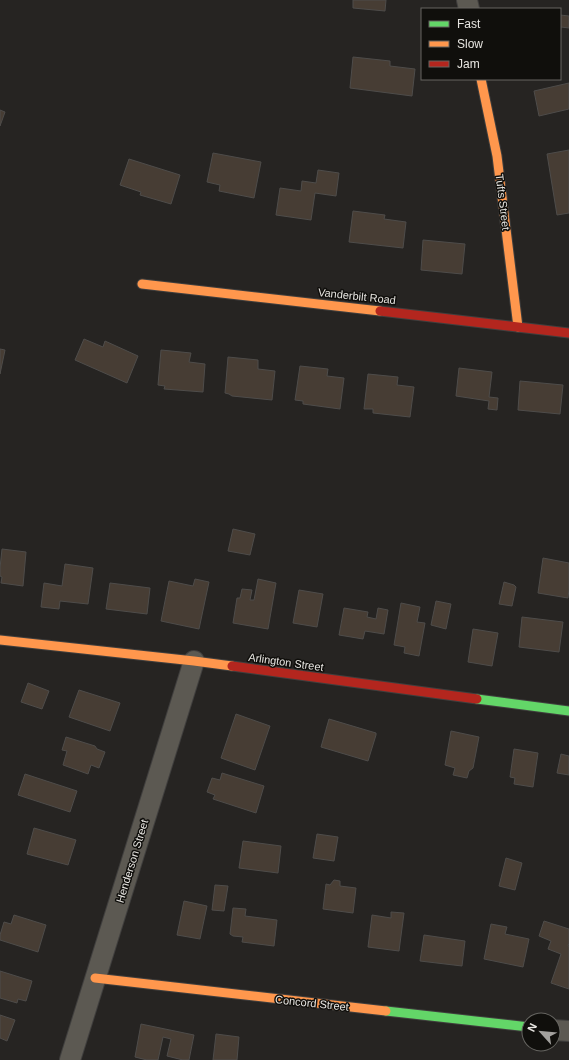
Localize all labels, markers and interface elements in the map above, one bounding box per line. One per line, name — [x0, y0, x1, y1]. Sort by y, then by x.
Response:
legend — [421, 8, 561, 80]
text: Fast — [457, 17, 481, 31]
text: Slow — [457, 37, 483, 51]
text: Jam — [457, 57, 480, 71]
street label: Tufts Street — [494, 173, 512, 231]
street label: Vanderbilt Road — [318, 286, 396, 306]
street label: Arlington Street — [248, 651, 324, 673]
street label: Henderson Street — [114, 818, 150, 904]
street label: Concord Street — [275, 993, 349, 1013]
north arrow — [521, 1012, 561, 1052]
text: N — [525, 1021, 539, 1034]

